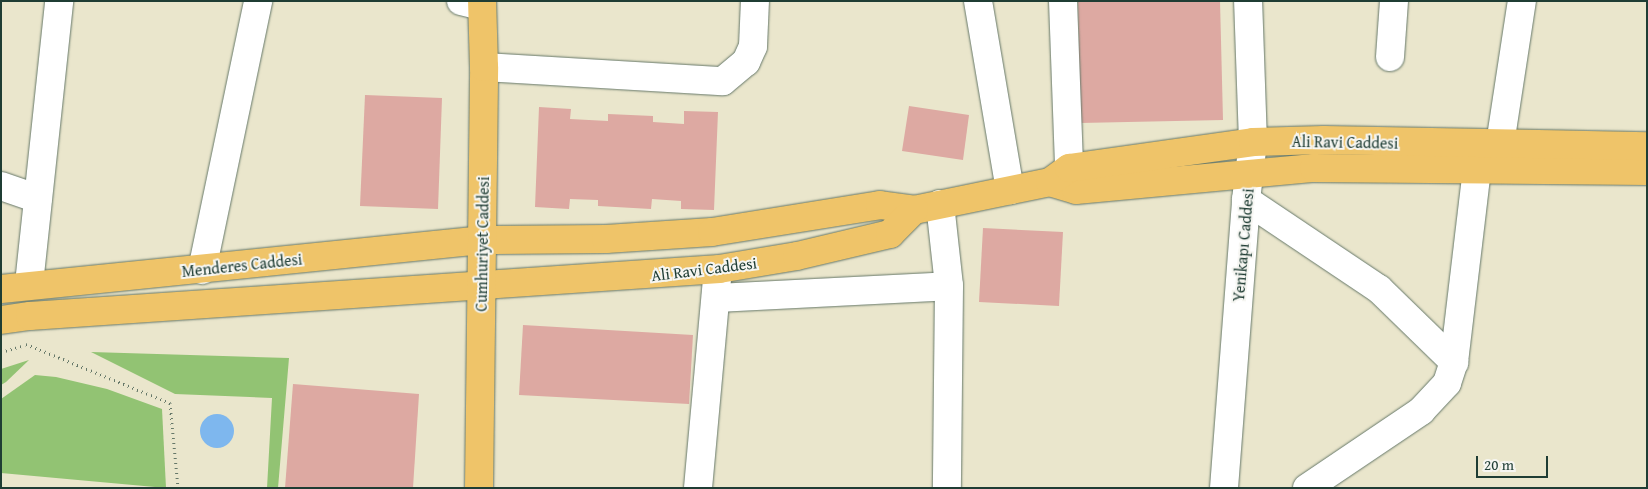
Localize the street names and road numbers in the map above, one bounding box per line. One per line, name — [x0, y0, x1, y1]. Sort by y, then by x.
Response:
street label: Ali Ravi Caddesi — [1292, 131, 1398, 153]
street label: Cumhuriyet Caddesi — [471, 176, 493, 312]
street label: Yenikapı Caddesi — [1228, 188, 1258, 302]
street label: Menderes Caddesi — [181, 249, 303, 281]
street label: Ali Ravi Caddesi — [650, 253, 758, 285]

